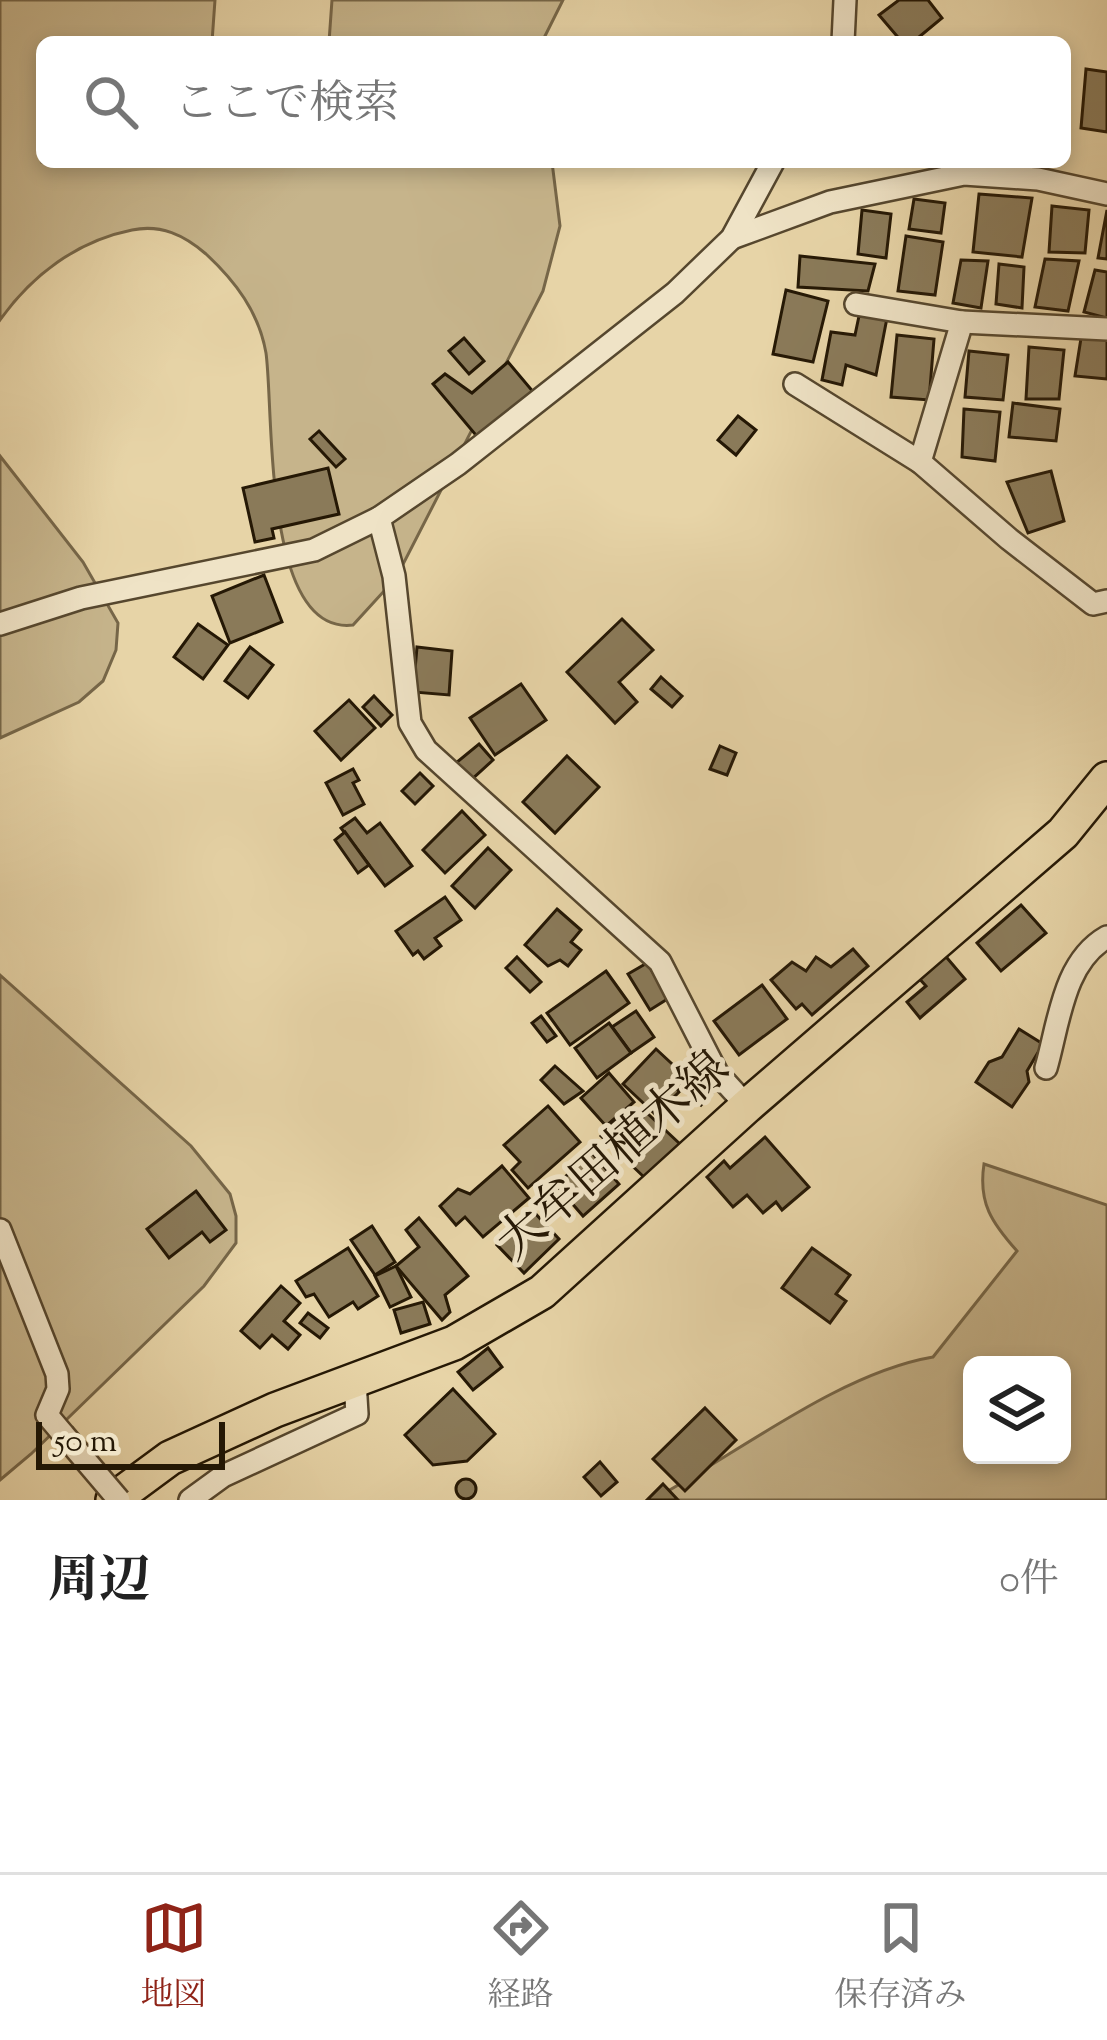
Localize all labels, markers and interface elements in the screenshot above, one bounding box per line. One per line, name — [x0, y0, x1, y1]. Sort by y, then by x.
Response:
search box — [36, 36, 1071, 168]
icon: search — [78, 69, 144, 135]
text: ここで検索 — [174, 74, 399, 139]
street label: 大牟田植木線 — [484, 1037, 746, 1279]
map controls — [963, 1356, 1071, 1464]
button: layers — [963, 1356, 1071, 1464]
scale bar — [36, 1416, 225, 1469]
text: 50 m — [54, 1419, 117, 1467]
text: 周辺 — [48, 1547, 150, 1620]
text: 0件 — [999, 1554, 1059, 1610]
tab: 地図 — [141, 1895, 207, 2021]
tab: 経路 — [488, 1895, 554, 2021]
tab: 保存済み — [835, 1895, 967, 2021]

